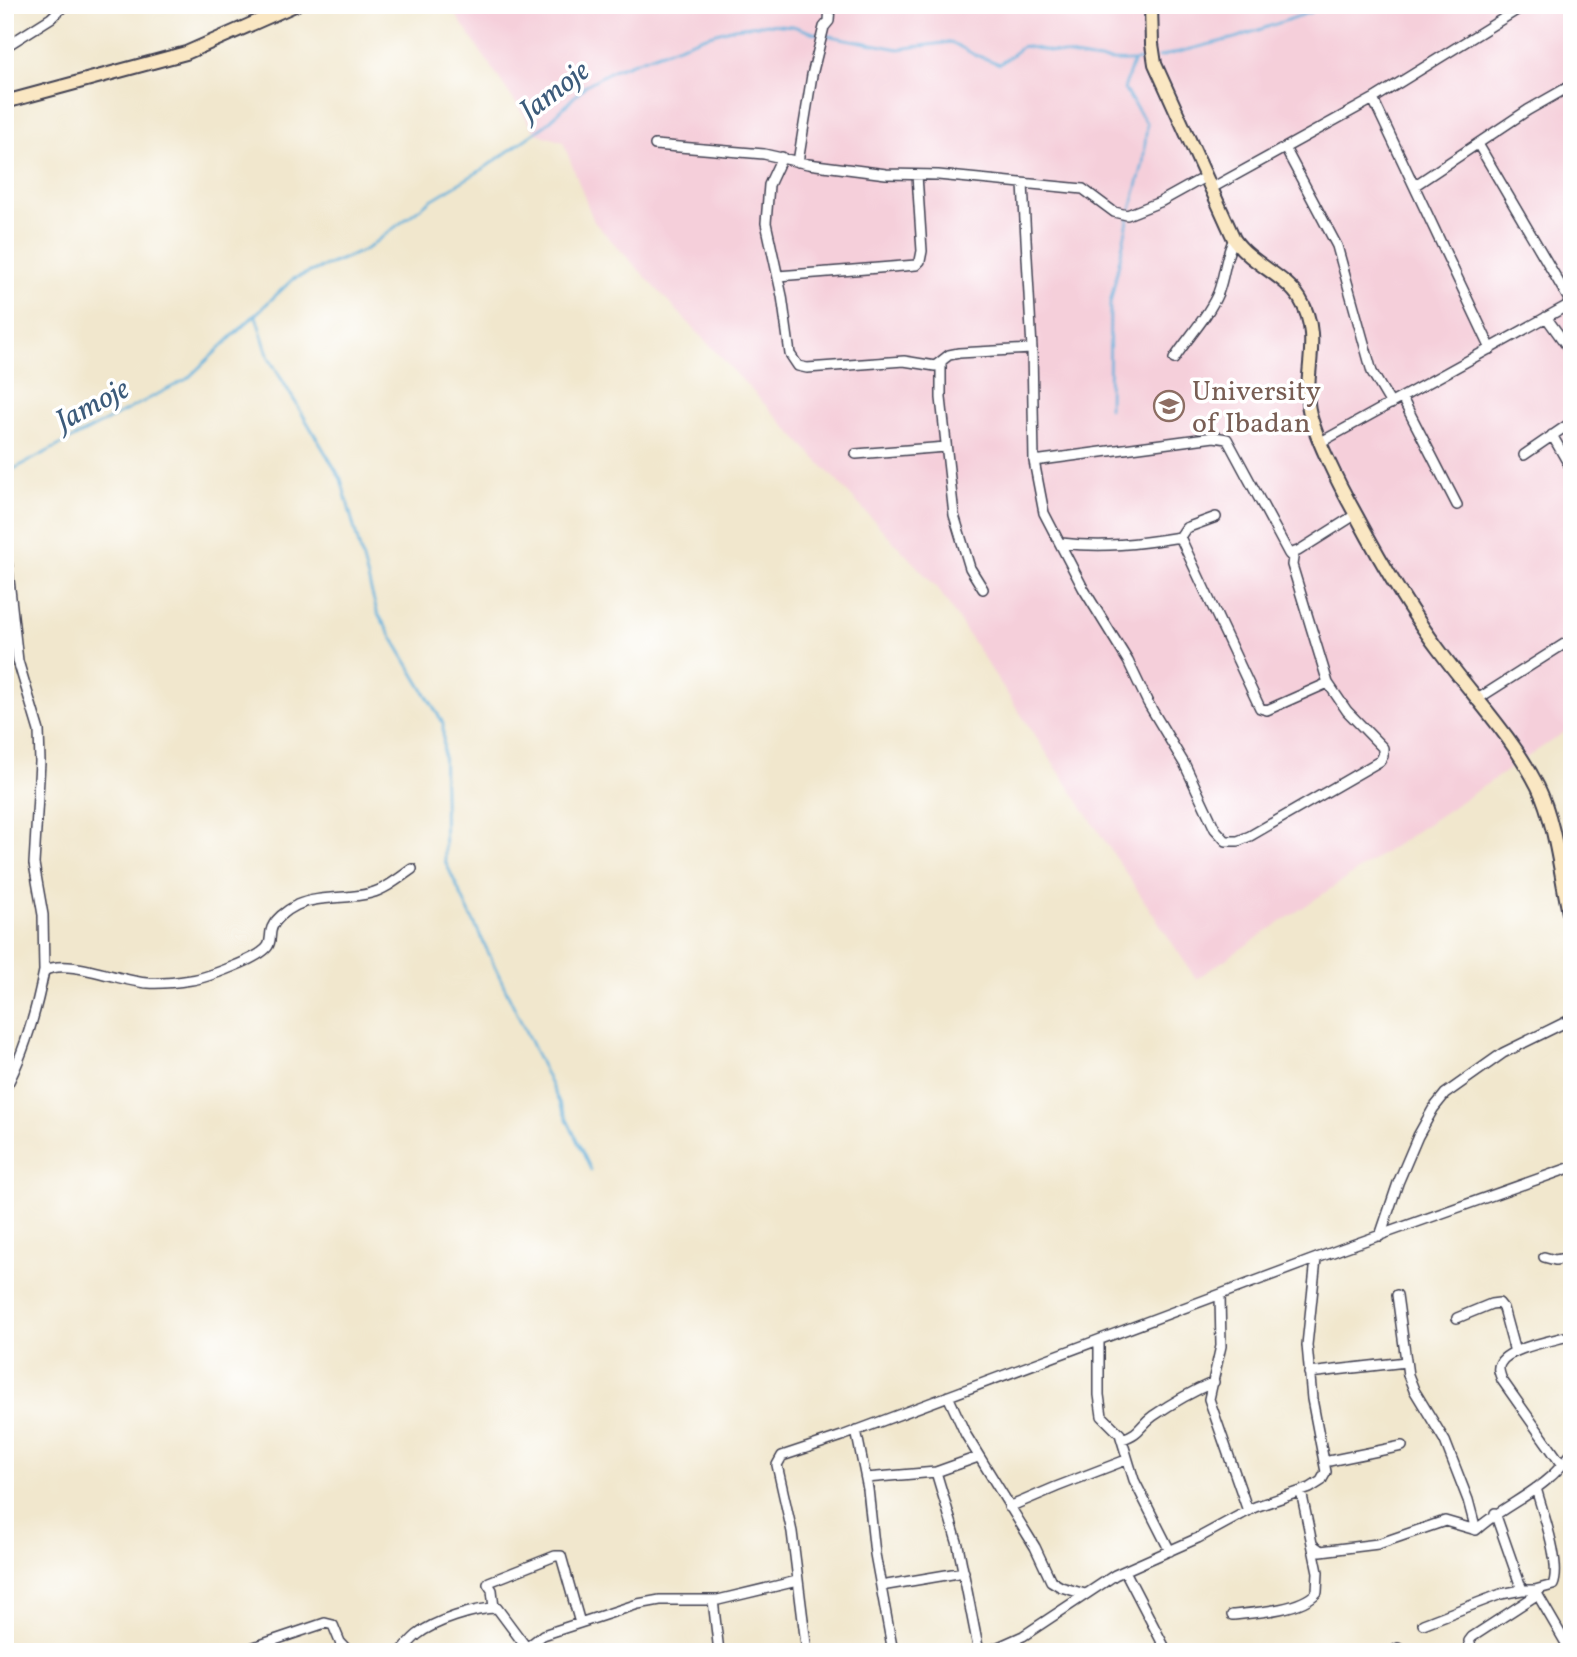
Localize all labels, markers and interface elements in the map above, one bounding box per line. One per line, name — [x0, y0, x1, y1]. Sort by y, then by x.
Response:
water label: Jamoje — [509, 51, 599, 134]
water label: Jamoje — [46, 369, 137, 444]
place label: University of Ibadan — [1192, 373, 1321, 444]
school or university icon: University of Ibadan — [1152, 389, 1186, 423]

